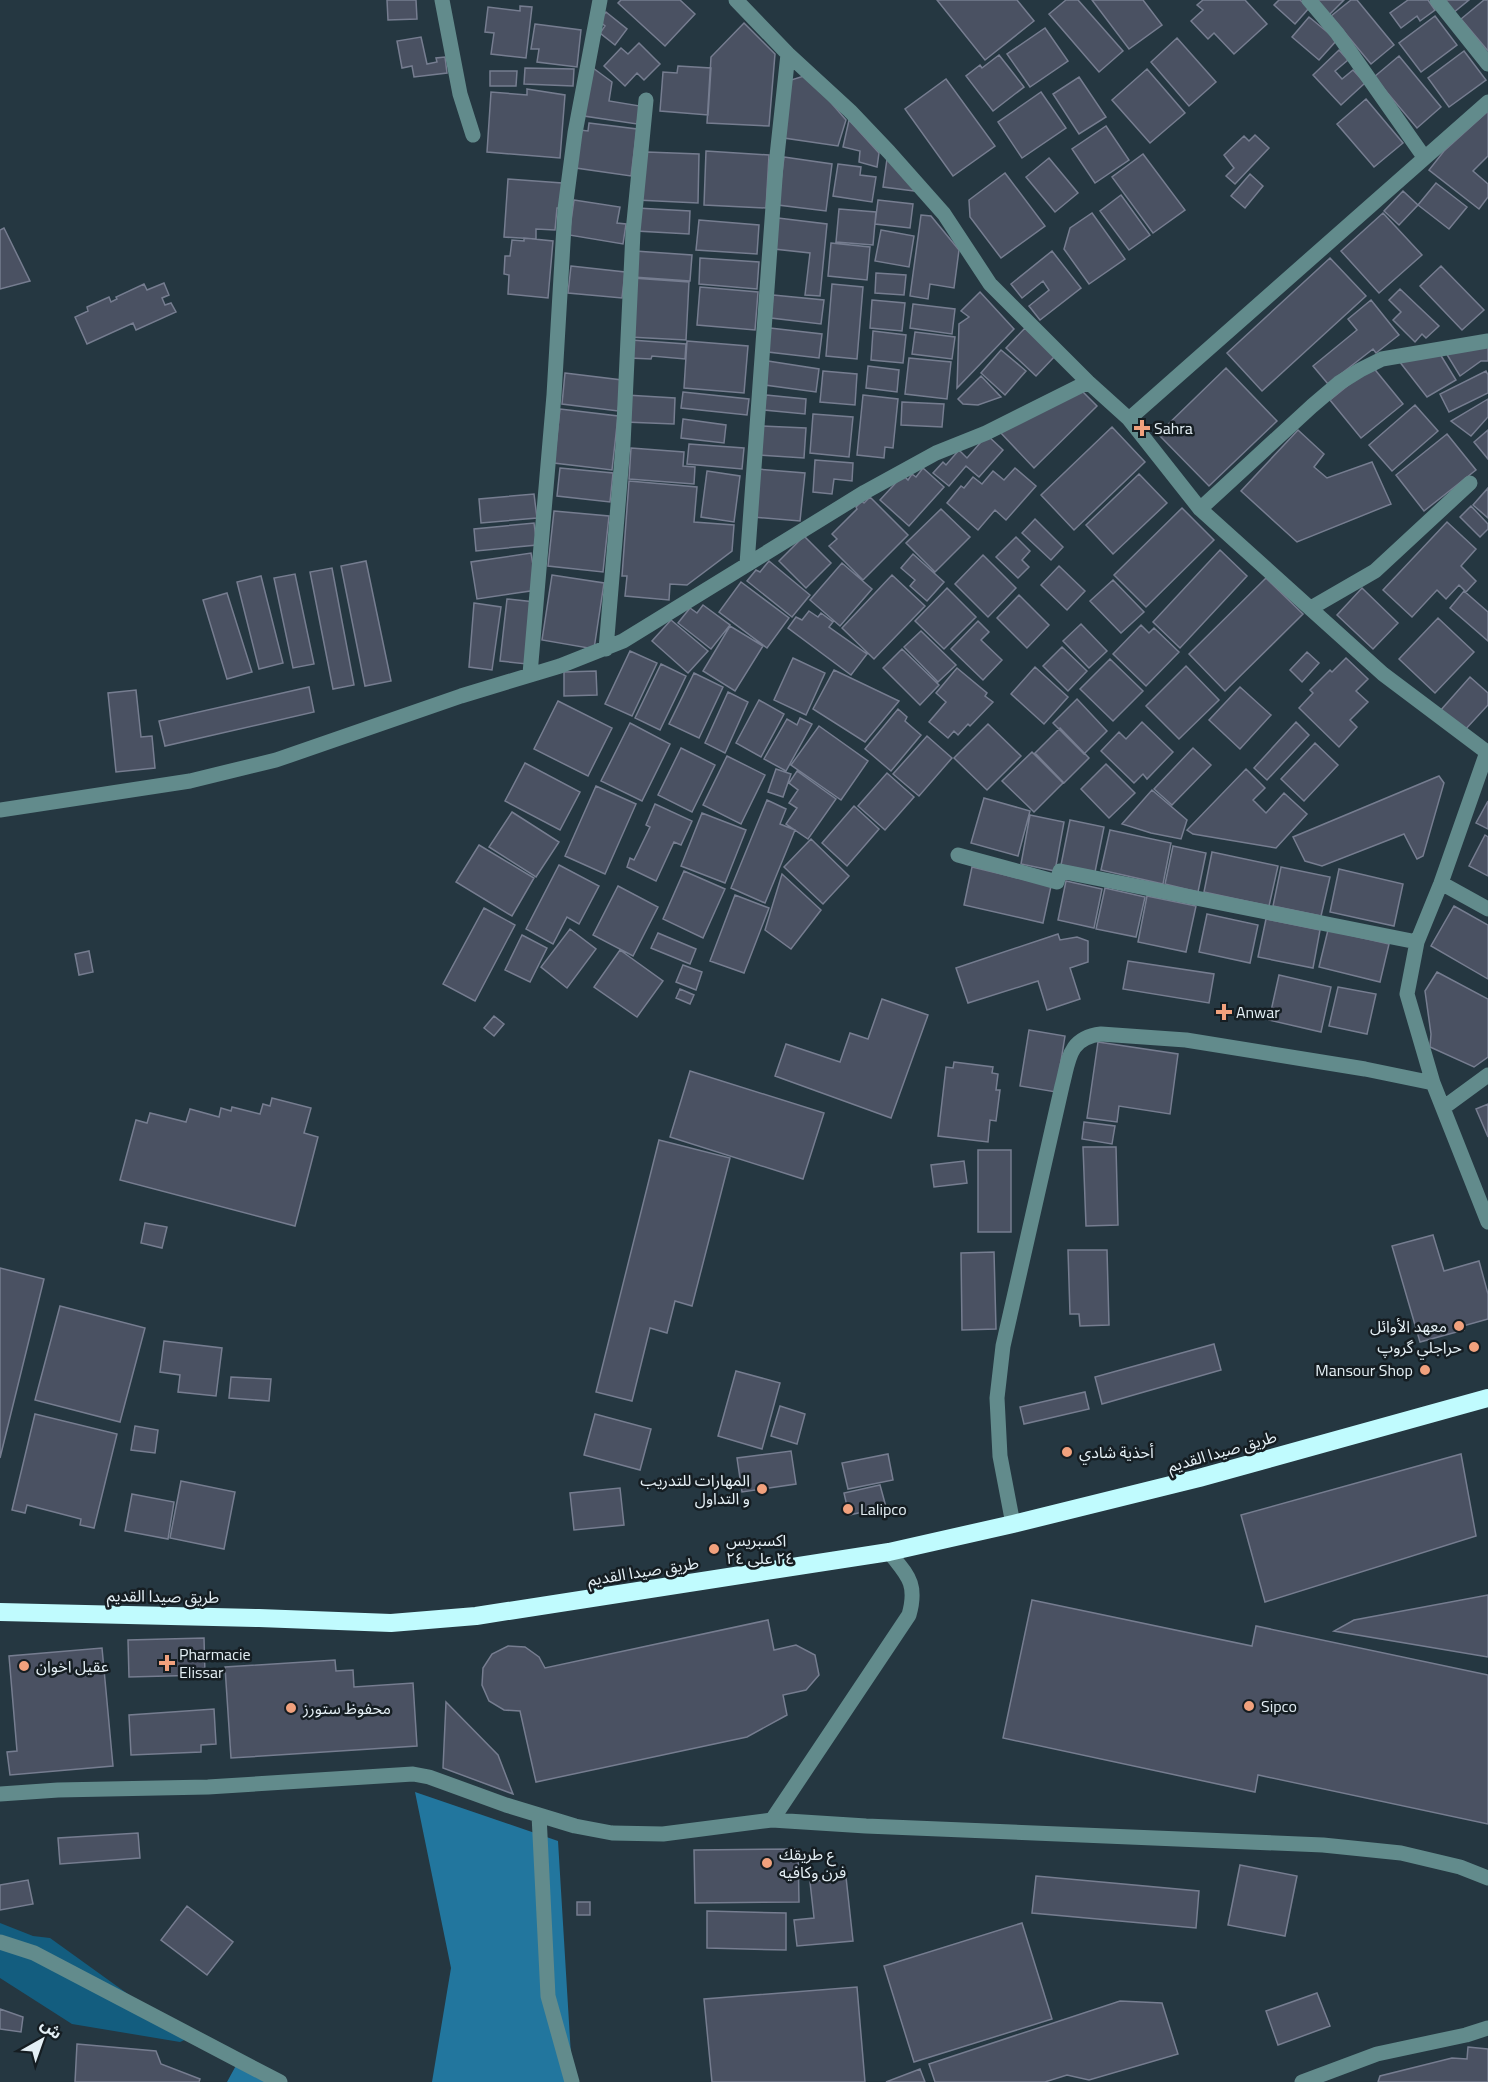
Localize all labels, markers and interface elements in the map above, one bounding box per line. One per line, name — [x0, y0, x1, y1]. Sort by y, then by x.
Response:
place label: Sahra — [1154, 416, 1193, 440]
marker: Sahra — [1135, 421, 1149, 435]
place label: Anwar — [1236, 1000, 1280, 1024]
marker: Anwar — [1217, 1005, 1231, 1019]
place label: معهد الأوائل — [1370, 1314, 1447, 1338]
marker: معهد الأوائل — [1452, 1319, 1466, 1333]
place label: حراجلي گروپ — [1377, 1335, 1462, 1360]
marker: حراجلي گروپ — [1467, 1340, 1481, 1354]
place label: Mansour Shop — [1315, 1358, 1413, 1382]
marker: Mansour Shop — [1418, 1363, 1432, 1377]
street label: طريق صيدا القديم — [1165, 1424, 1280, 1479]
place label: أحذية شادي — [1079, 1440, 1154, 1465]
marker: أحذية شادي — [1060, 1445, 1074, 1459]
place label: المهارات للتدريب و التداول — [640, 1468, 750, 1510]
marker: المهارات للتدريب و التداول — [755, 1482, 769, 1496]
place label: Lalipco — [860, 1497, 907, 1521]
marker: Lalipco — [841, 1502, 855, 1516]
place label: اكسبريس ٢٤ على ٢٤ — [726, 1528, 794, 1570]
marker: اكسبريس ٢٤ على ٢٤ — [707, 1542, 721, 1556]
street label: طريق صيدا القديم — [586, 1550, 701, 1593]
street label: طريق صيدا القديم — [107, 1583, 220, 1610]
place label: Pharmacie Elissar — [179, 1642, 251, 1684]
place label: عقيل اخوان — [36, 1654, 109, 1678]
marker: Pharmacie Elissar — [160, 1656, 174, 1670]
marker: عقيل اخوان — [17, 1659, 31, 1673]
place label: Sipco — [1261, 1694, 1297, 1718]
place label: محفوظ ستورز — [302, 1696, 391, 1720]
marker: Sipco — [1242, 1699, 1256, 1713]
marker: محفوظ ستورز — [284, 1701, 298, 1715]
place label: ع طريقك فرن وكافيه — [779, 1842, 846, 1884]
marker: ع طريقك فرن وكافيه — [760, 1856, 774, 1870]
north arrow — [12, 2010, 72, 2070]
text: ش — [36, 2012, 68, 2045]

